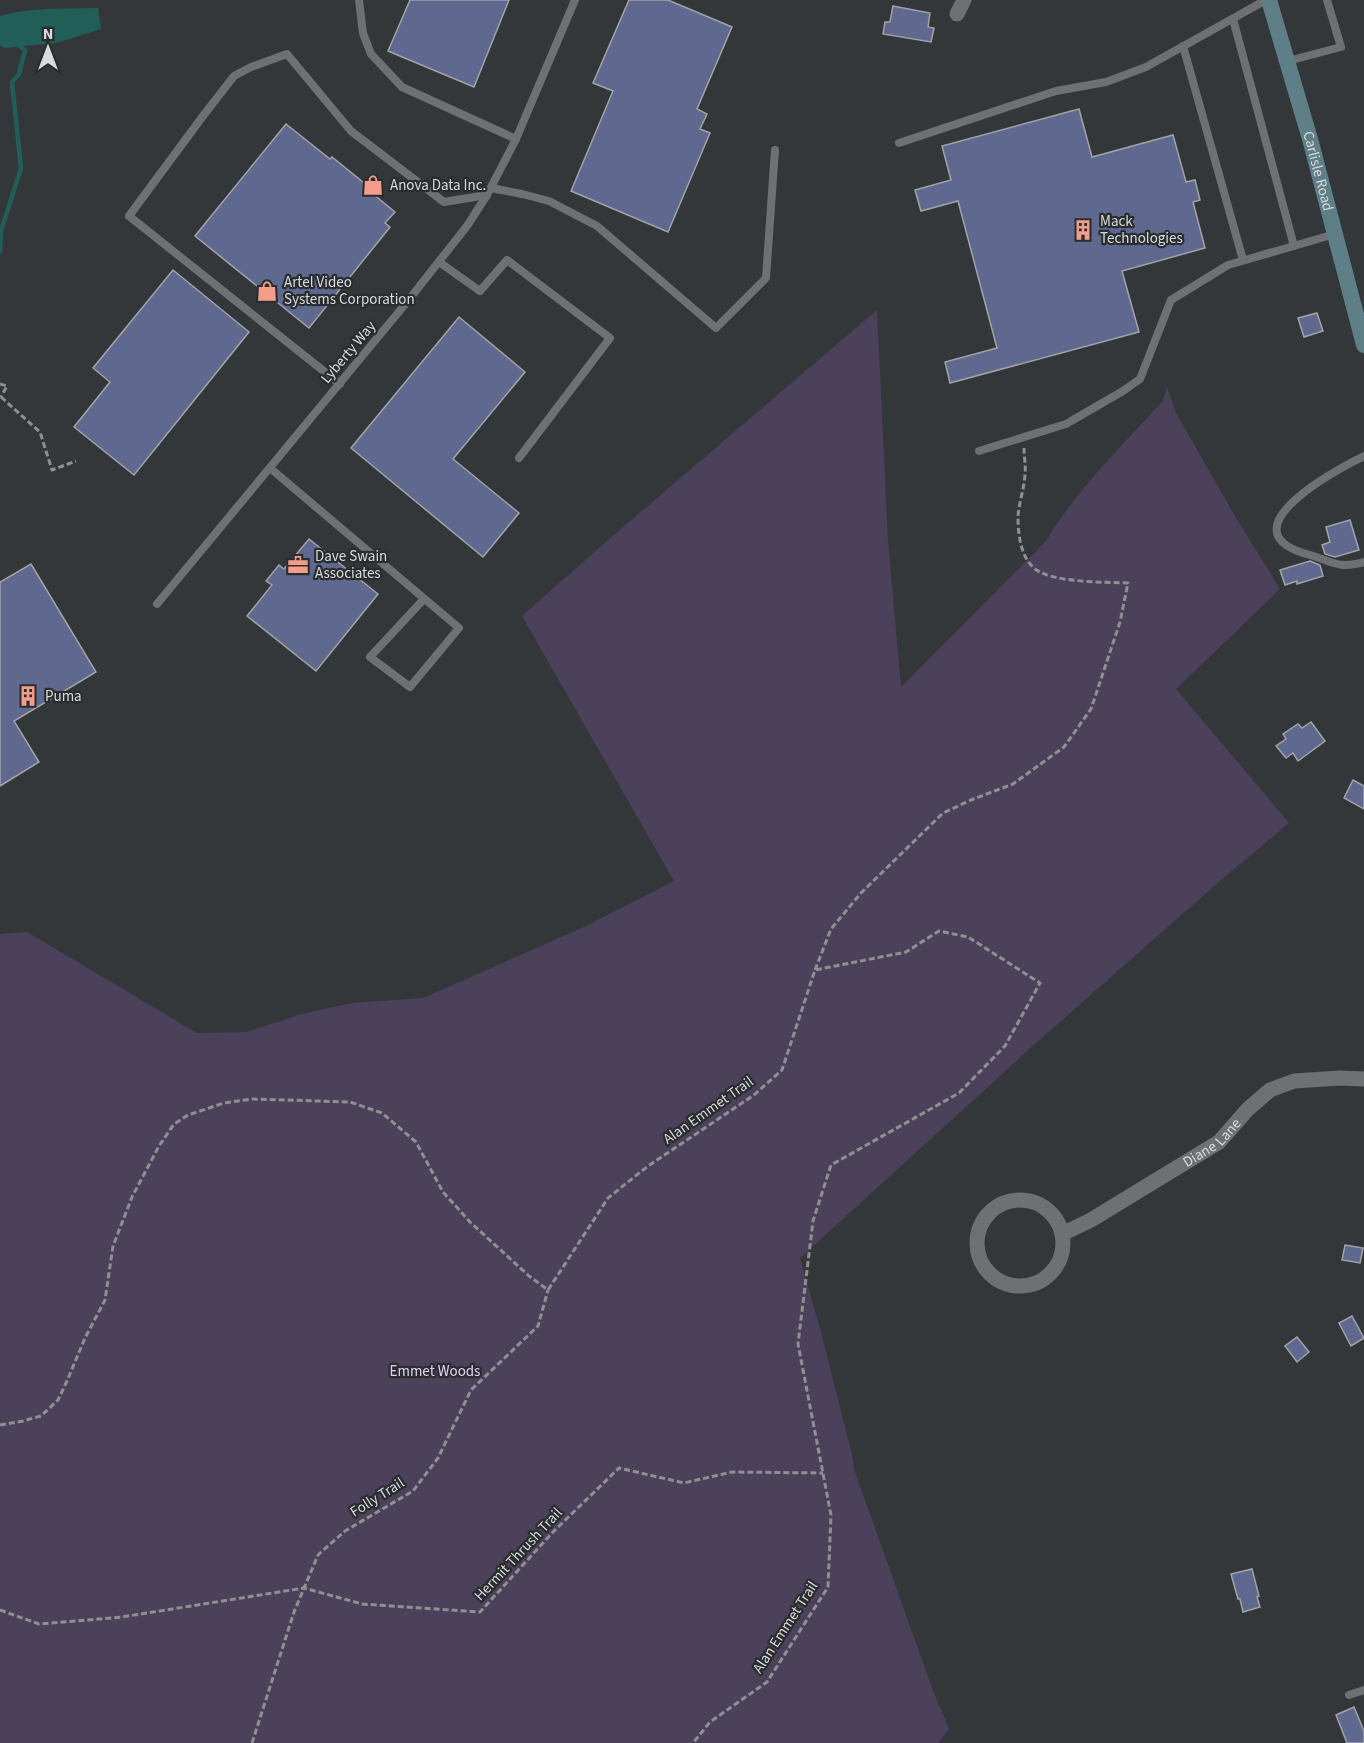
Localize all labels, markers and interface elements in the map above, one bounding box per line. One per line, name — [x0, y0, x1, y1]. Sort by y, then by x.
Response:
north arrow — [18, 18, 78, 78]
text: N — [43, 23, 53, 45]
street label: Carlisle Road — [1297, 129, 1338, 213]
shop icon: Anova Data Inc. — [361, 173, 385, 197]
place label: Anova Data Inc. — [390, 175, 486, 196]
place label: Mack Technologies — [1100, 211, 1183, 249]
building icon: Mack Technologies — [1071, 218, 1095, 242]
place label: Artel Video Systems Corporation — [284, 272, 415, 310]
shop icon: Artel Video Systems Corporation — [255, 279, 279, 303]
street label: Lyberty Way — [316, 317, 381, 388]
place label: Dave Swain Associates — [315, 546, 387, 584]
office icon: Dave Swain Associates — [286, 553, 310, 577]
building icon: Puma — [16, 684, 40, 708]
place label: Puma — [45, 686, 82, 707]
street label: Alan Emmet Trail — [659, 1071, 758, 1149]
street label: Diane Lane — [1179, 1114, 1246, 1173]
park label: Emmet Woods — [390, 1361, 480, 1382]
street label: Folly Trail — [346, 1472, 409, 1522]
street label: Hermit Thrush Trail — [469, 1503, 567, 1606]
street label: Alan Emmet Trail — [748, 1577, 823, 1678]

